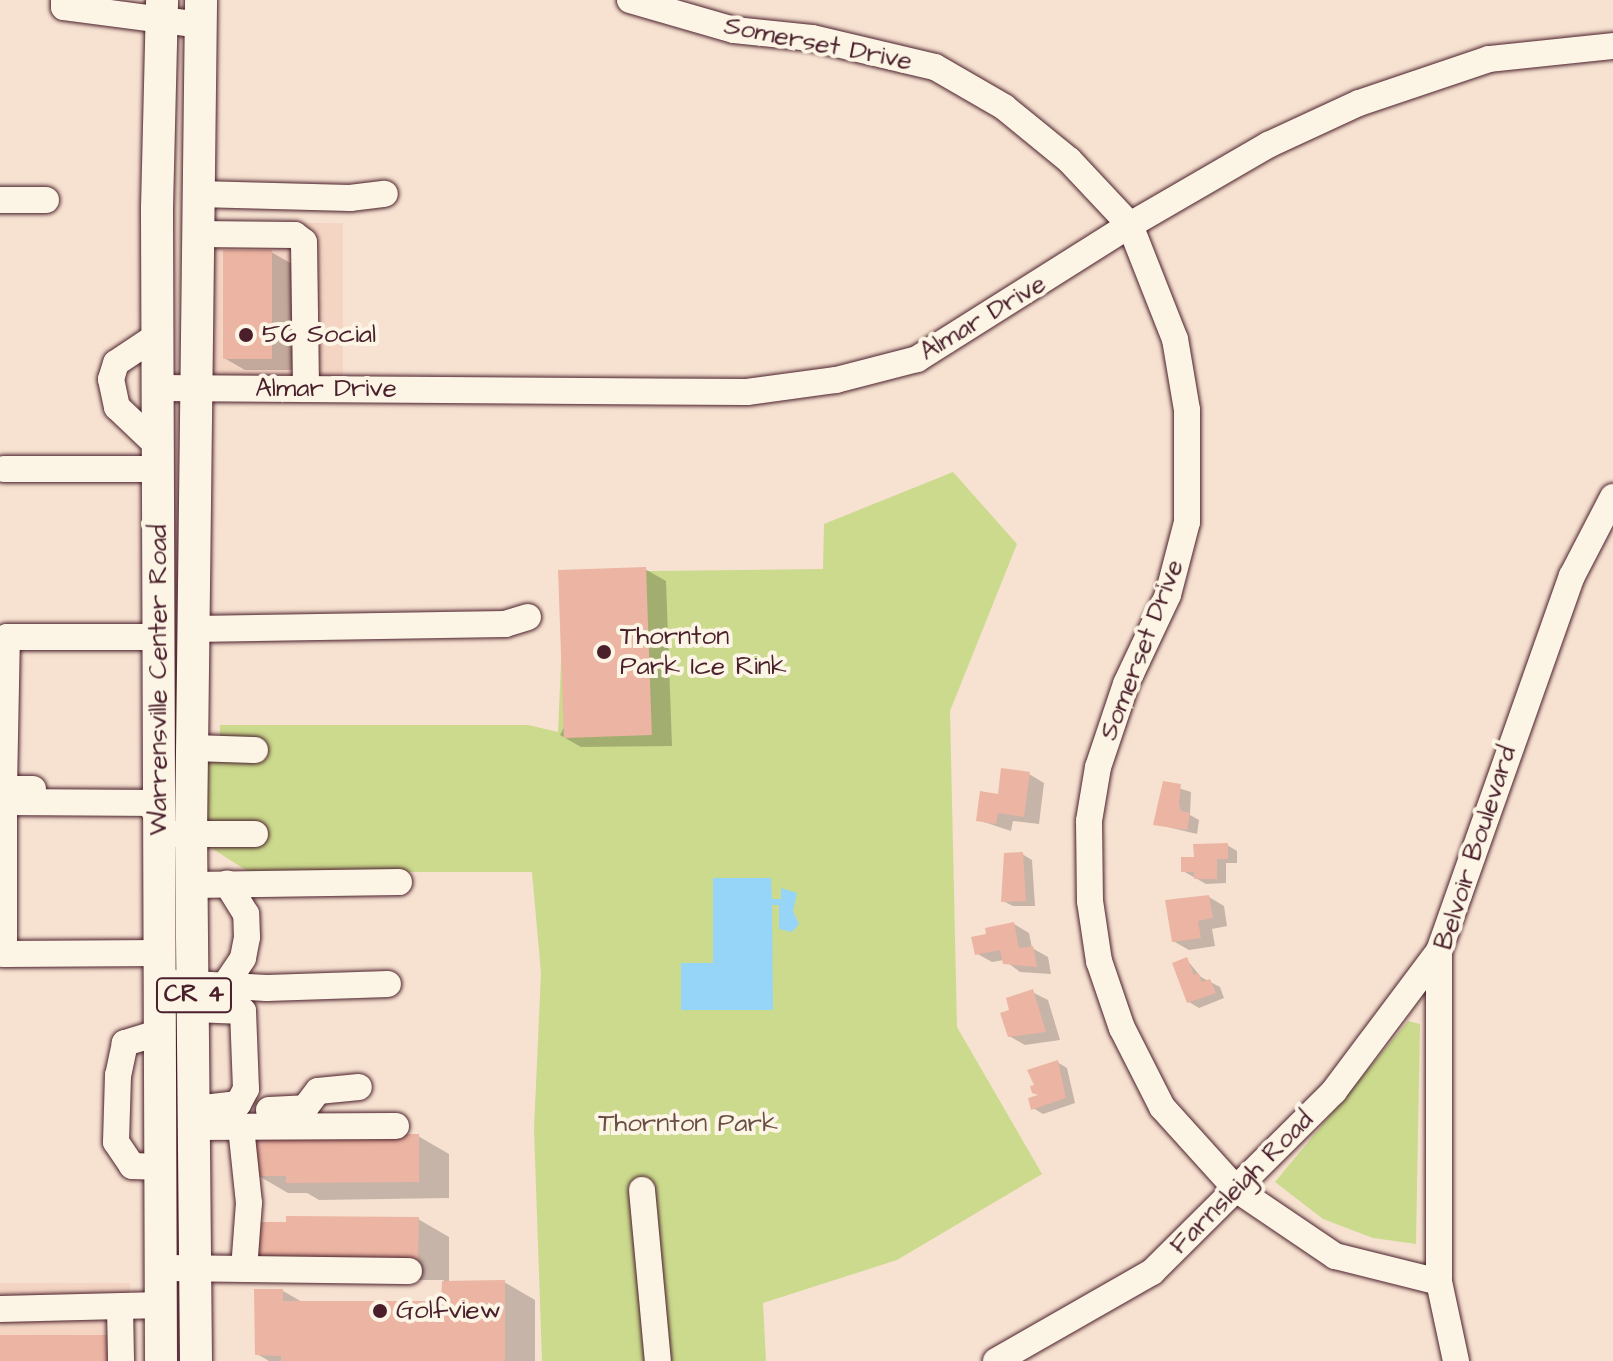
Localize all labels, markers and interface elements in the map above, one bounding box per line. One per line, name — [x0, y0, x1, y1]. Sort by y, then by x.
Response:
street label: Somerset Drive — [721, 10, 915, 78]
street label: Almar Drive — [914, 268, 1052, 368]
place label: 56 Social — [262, 319, 376, 351]
marker: 56 Social — [237, 326, 255, 344]
street label: Almar Drive — [255, 373, 397, 405]
street label: Warrensville Center Road — [143, 524, 175, 836]
street label: Somerset Drive — [1093, 555, 1191, 745]
place label: Thornton Park Ice Rink — [620, 621, 787, 682]
marker: Thornton Park Ice Rink — [595, 643, 613, 661]
street label: Belvoir Boulevard — [1428, 742, 1524, 954]
road number: CR 4 — [154, 975, 234, 1015]
street label: Farnsleigh Road — [1164, 1105, 1320, 1261]
park label: Thornton Park — [598, 1108, 778, 1140]
place label: Golfview — [396, 1295, 501, 1327]
marker: Golfview — [371, 1302, 389, 1320]

